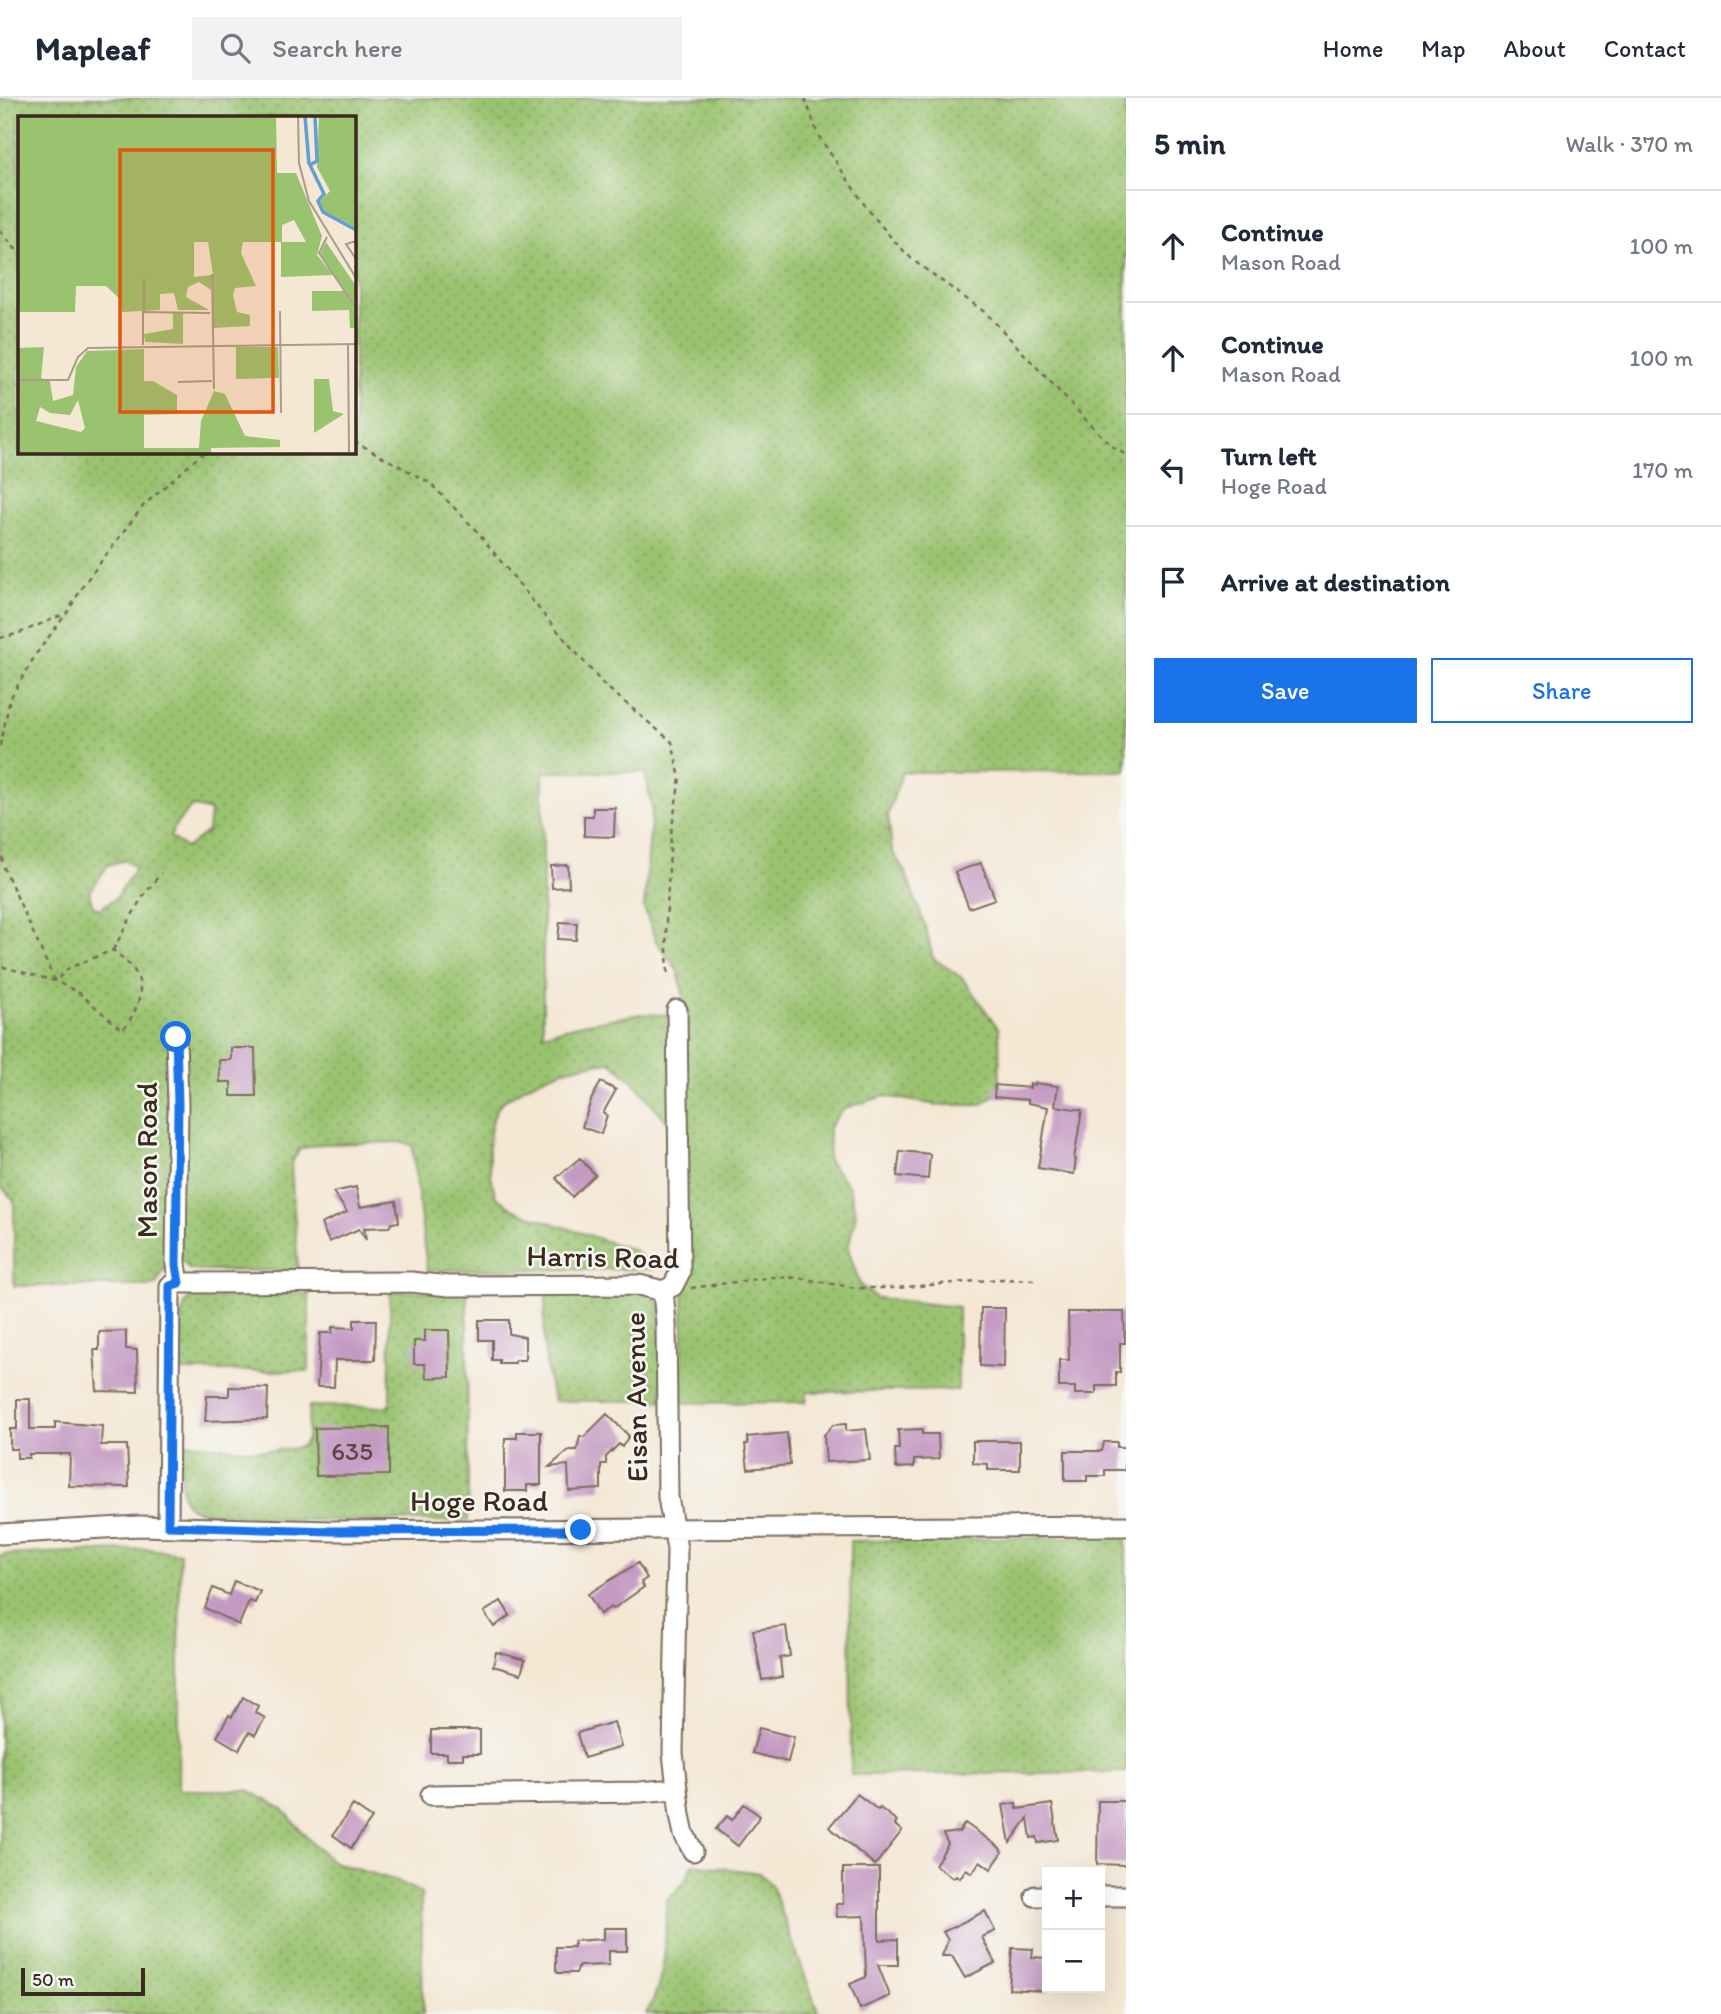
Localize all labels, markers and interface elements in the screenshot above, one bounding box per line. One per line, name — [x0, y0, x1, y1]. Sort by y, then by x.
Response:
search box — [192, 17, 682, 80]
text: Mapleaf — [35, 29, 150, 68]
icon: search — [216, 29, 254, 67]
text: Search here — [272, 32, 403, 64]
text: Home — [1323, 34, 1383, 63]
text: Map — [1421, 34, 1465, 63]
text: About — [1503, 34, 1566, 63]
text: Contact — [1604, 34, 1686, 63]
inset map — [18, 116, 355, 453]
text: 5 min — [1154, 125, 1225, 162]
text: Walk · 370 m — [1565, 130, 1693, 158]
text: Continue — [1221, 216, 1324, 248]
icon: ahead — [1154, 227, 1192, 265]
text: 100 m — [1629, 232, 1693, 260]
text: Mason Road — [1221, 248, 1341, 276]
text: Continue — [1221, 328, 1324, 360]
icon: ahead — [1154, 339, 1192, 377]
text: 100 m — [1629, 344, 1693, 372]
text: Mason Road — [1221, 360, 1341, 388]
text: Turn left — [1221, 440, 1317, 472]
icon: left — [1154, 451, 1192, 489]
text: 170 m — [1632, 456, 1693, 484]
text: Hoge Road — [1221, 472, 1327, 500]
icon: arrive — [1154, 563, 1192, 601]
text: Arrive at destination — [1221, 566, 1450, 598]
button: Save — [1154, 658, 1417, 723]
button: Share — [1431, 658, 1693, 723]
route start — [160, 1021, 191, 1052]
street label: Mason Road — [128, 1082, 165, 1238]
street label: Harris Road — [526, 1237, 680, 1276]
street label: Eisan Avenue — [616, 1311, 655, 1483]
house number: 635 — [331, 1435, 373, 1467]
street label: Hoge Road — [410, 1482, 548, 1519]
route end — [565, 1514, 596, 1545]
map controls — [1042, 1867, 1105, 1993]
button: + — [1042, 1867, 1105, 1930]
button: − — [1042, 1930, 1105, 1993]
scale bar — [21, 1965, 145, 1997]
text: 50 m — [32, 1968, 74, 1991]

